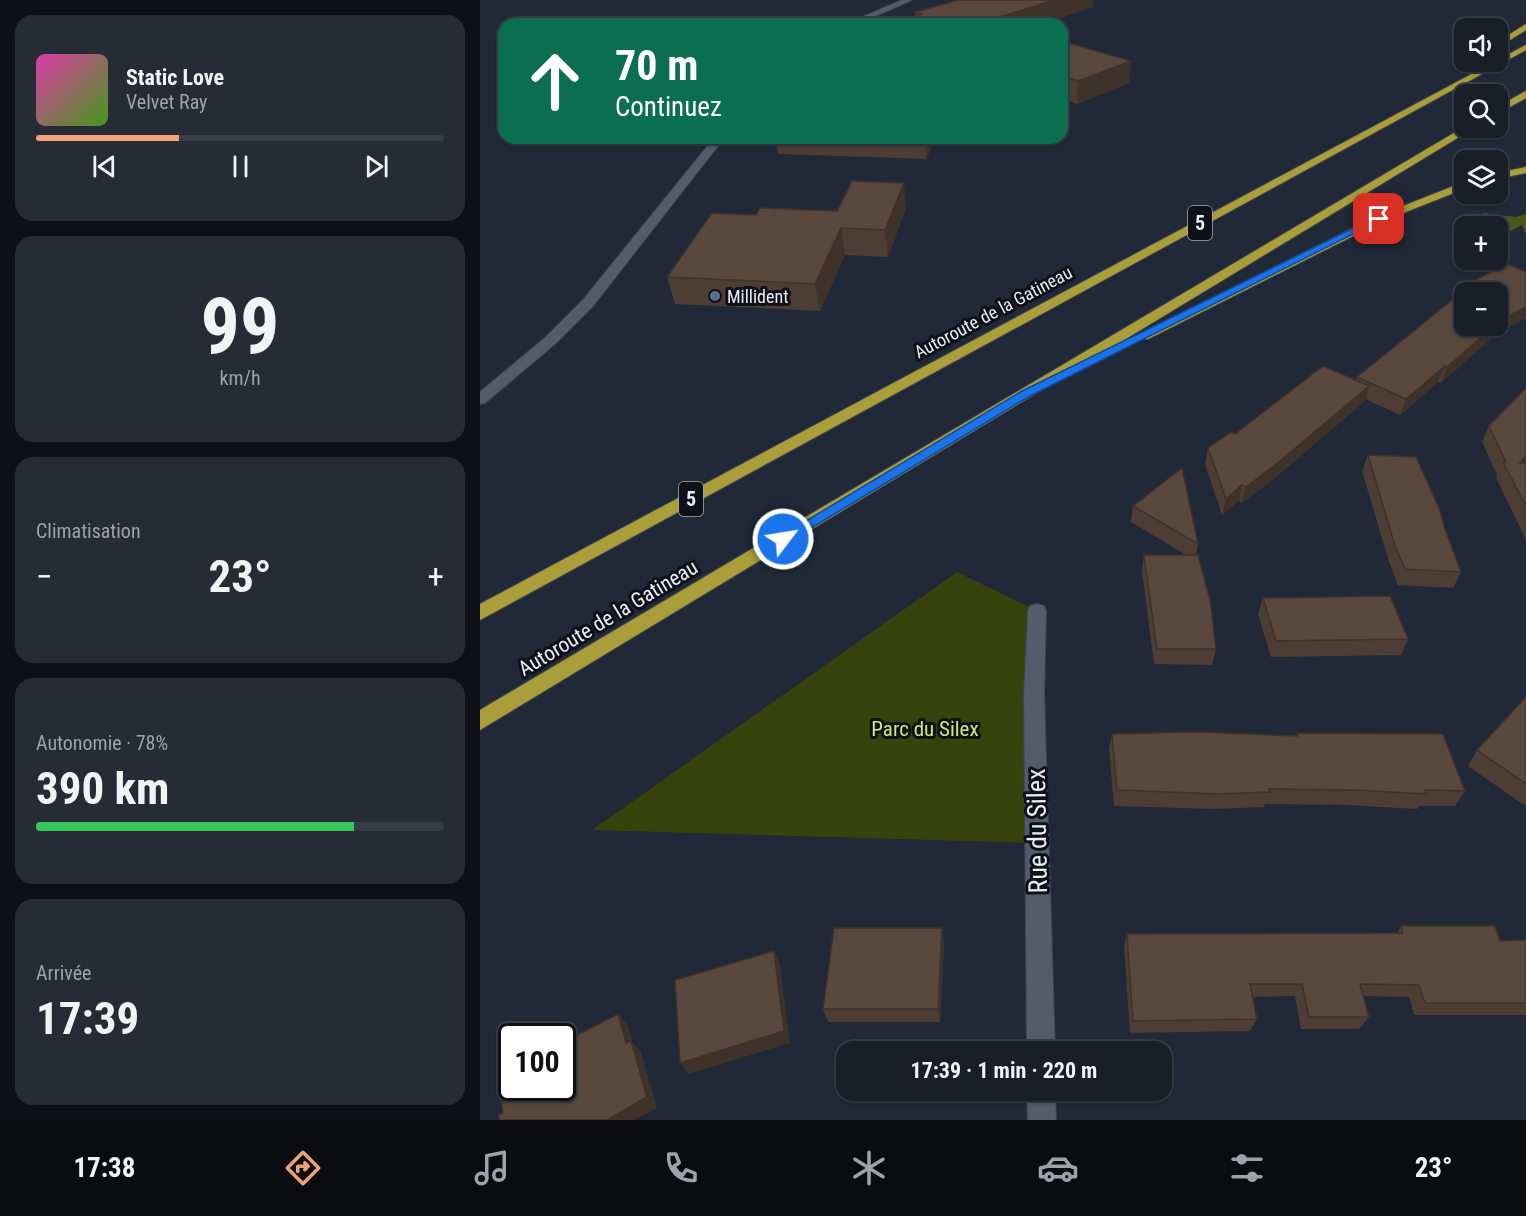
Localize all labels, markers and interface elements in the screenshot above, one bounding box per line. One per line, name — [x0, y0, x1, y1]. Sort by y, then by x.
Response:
map controls — [1454, 18, 1508, 336]
button: sound — [1454, 18, 1508, 72]
text: 70 m — [615, 41, 698, 90]
icon: ahead — [516, 42, 594, 120]
text: Static Love — [126, 65, 224, 90]
button: search — [1454, 84, 1508, 138]
text: Velvet Ray — [126, 90, 207, 114]
text: Continuez — [615, 91, 722, 123]
icon: previous — [88, 150, 121, 183]
icon: pause — [224, 150, 257, 183]
icon: next — [360, 150, 393, 183]
button: layers — [1454, 150, 1508, 204]
pin — [1353, 193, 1404, 244]
icon: arrive — [1362, 202, 1395, 235]
road number: 5 — [1188, 206, 1212, 240]
button: + — [1454, 216, 1508, 270]
street label: Autoroute de la Gatineau — [911, 261, 1075, 363]
text: 99 — [201, 281, 279, 372]
button: − — [1454, 282, 1508, 336]
place label: Millident — [727, 286, 789, 307]
marker: Millident — [708, 289, 722, 303]
text: km/h — [219, 366, 261, 390]
road number: 5 — [679, 482, 703, 516]
position arrow — [751, 507, 815, 571]
text: Climatisation — [36, 519, 141, 543]
text: 23° — [209, 550, 272, 603]
street label: Autoroute de la Gatineau — [514, 555, 702, 681]
text: − — [36, 557, 53, 596]
text: + — [428, 557, 444, 596]
park label: Parc du Silex — [871, 717, 979, 741]
text: Autonomie · 78% — [36, 731, 168, 755]
text: 390 km — [36, 762, 169, 815]
street label: Rue du Silex — [1021, 768, 1053, 894]
text: Arrivée — [36, 961, 92, 985]
text: 17:39 — [36, 992, 139, 1045]
speed limit sign: 100 — [498, 1023, 576, 1101]
text: 17:39 · 1 min · 220 m — [911, 1058, 1097, 1083]
icon: directions — [282, 1147, 324, 1189]
icon: music — [471, 1147, 513, 1189]
icon: phone — [660, 1147, 702, 1189]
icon: climate — [848, 1147, 890, 1189]
icon: car — [1037, 1147, 1079, 1189]
icon: filters — [1226, 1147, 1268, 1189]
text: 17:38 — [73, 1152, 135, 1184]
text: 23° — [1415, 1152, 1453, 1184]

